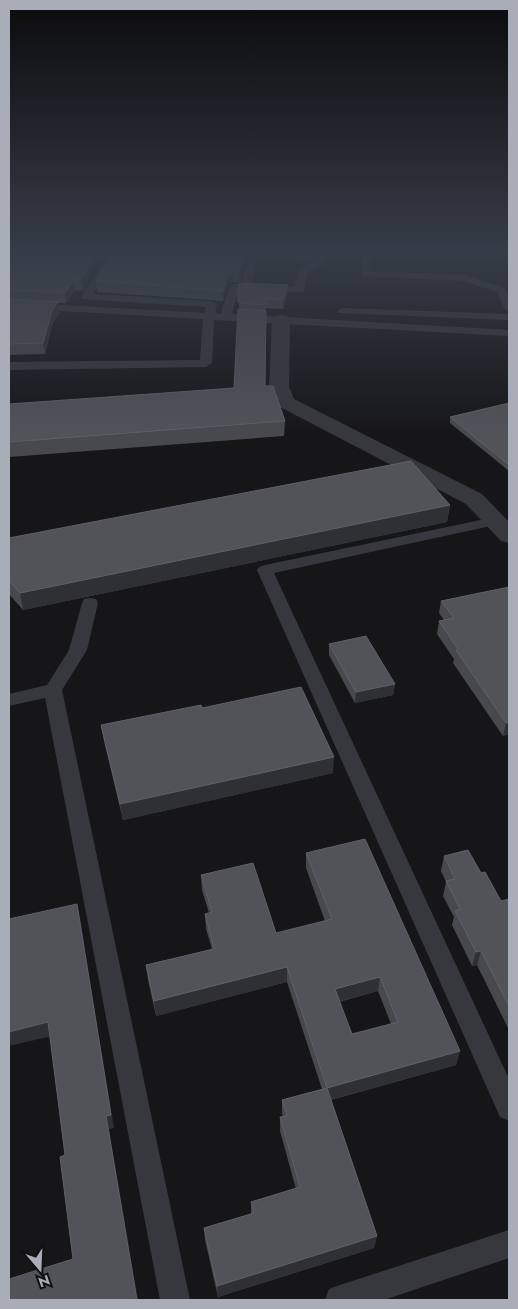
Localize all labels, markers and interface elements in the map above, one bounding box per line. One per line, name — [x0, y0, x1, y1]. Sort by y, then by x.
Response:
north arrow — [15, 1244, 65, 1294]
text: N — [36, 1270, 53, 1293]

